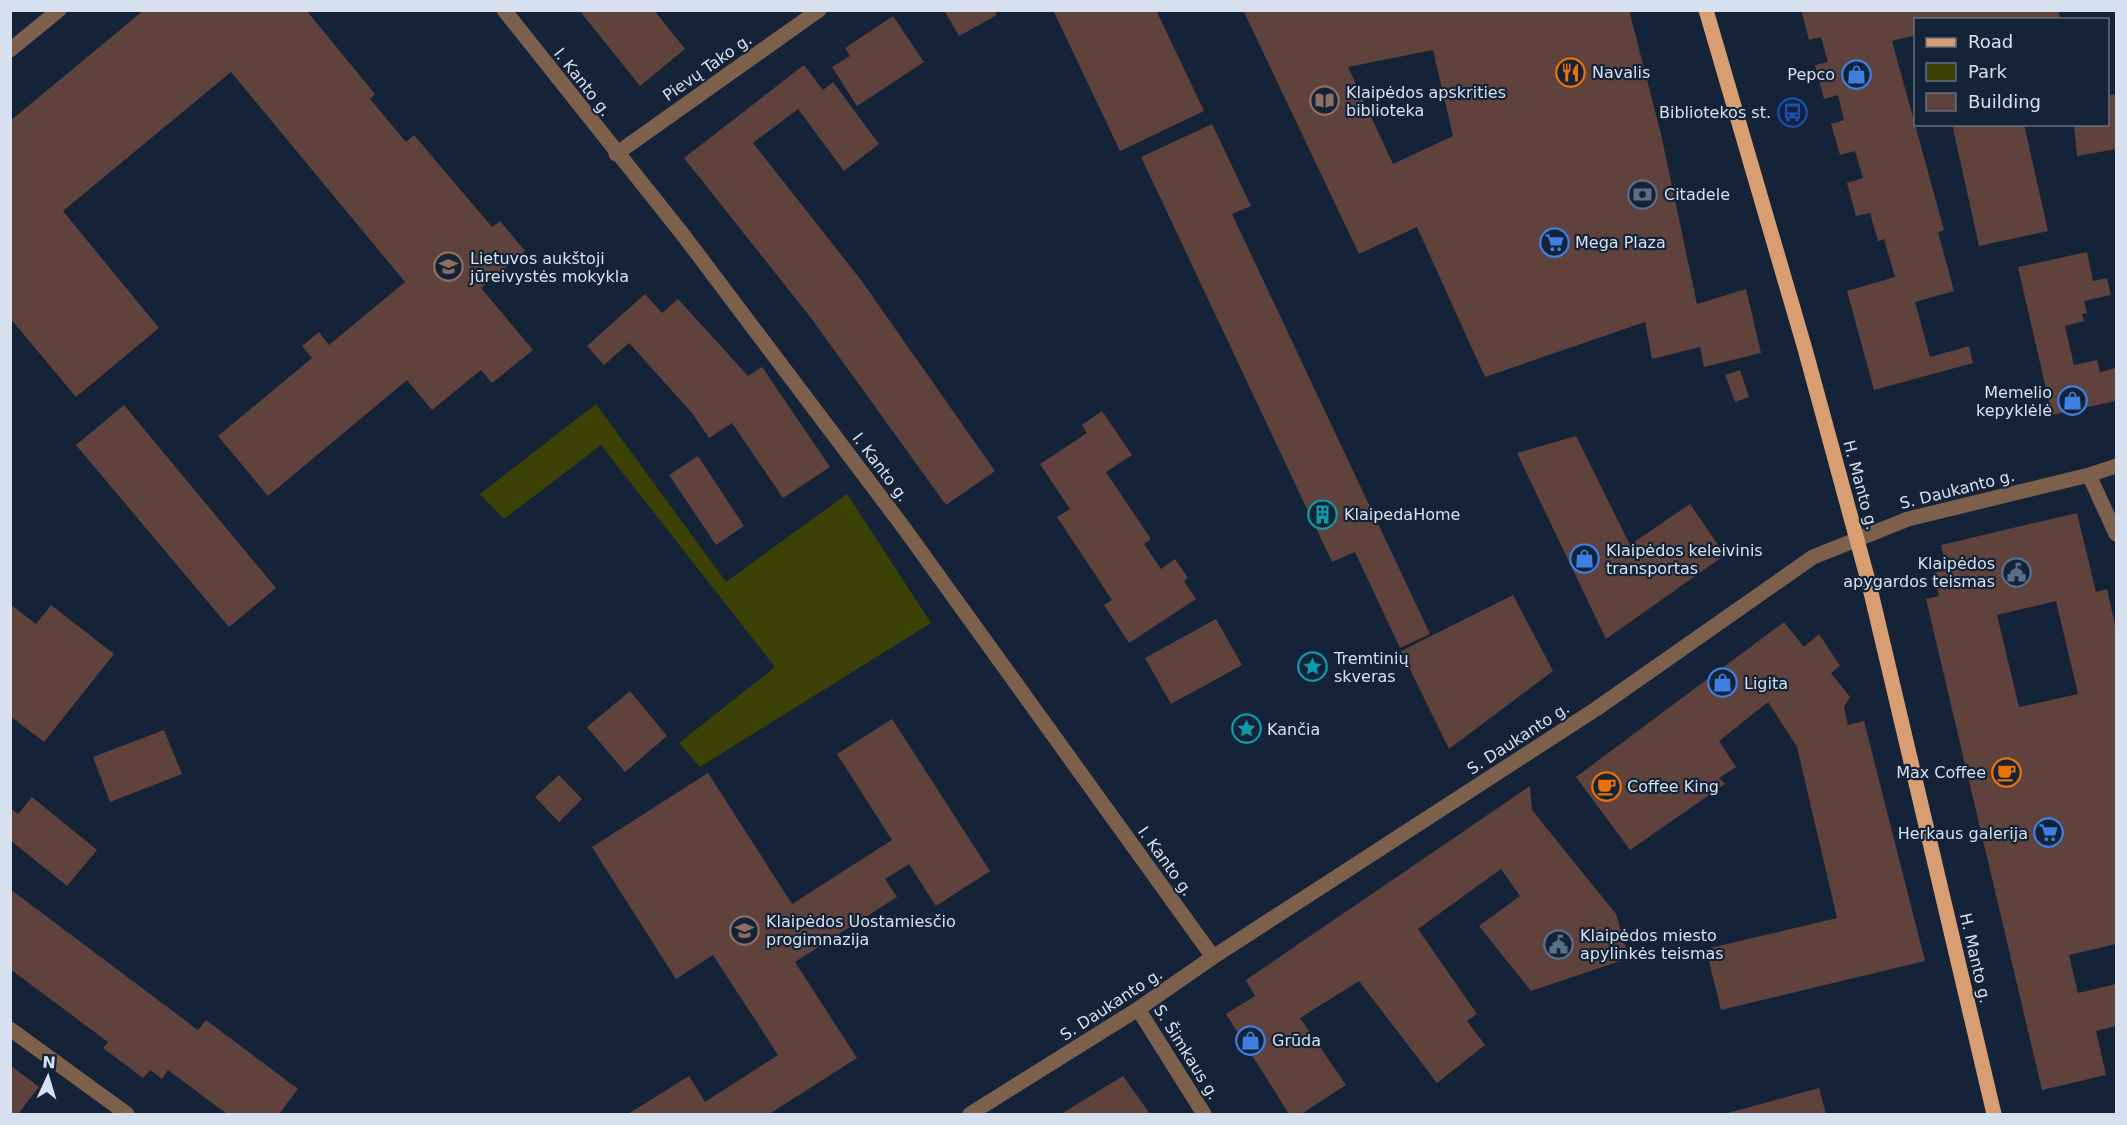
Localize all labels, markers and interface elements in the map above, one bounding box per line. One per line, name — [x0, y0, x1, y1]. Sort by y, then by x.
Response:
legend — [1914, 18, 2109, 126]
street label: Pievų Tako g. — [659, 30, 755, 105]
text: Road — [1968, 31, 2013, 52]
street label: I. Kanto g. — [550, 44, 615, 120]
restaurant icon: Navalis — [1555, 56, 1587, 88]
shop icon: Pepco — [1840, 58, 1872, 90]
text: Park — [1968, 61, 2007, 82]
place label: Navalis — [1592, 63, 1650, 82]
place label: Pepco — [1787, 65, 1835, 84]
place label: Klaipėdos apskrities biblioteka — [1346, 83, 1506, 120]
library icon: Klaipėdos apskrities biblioteka — [1309, 85, 1341, 117]
text: Building — [1968, 91, 2041, 112]
bus stop icon: Bibliotekos st. — [1776, 96, 1808, 128]
place label: Bibliotekos st. — [1659, 103, 1771, 122]
bank icon: Citadele — [1627, 178, 1659, 210]
place label: Citadele — [1664, 185, 1730, 204]
supermarket icon: Mega Plaza — [1538, 226, 1570, 258]
place label: Mega Plaza — [1575, 233, 1666, 252]
place label: Lietuvos aukštoji jūreivystės mokykla — [469, 249, 629, 286]
school or university icon: Lietuvos aukštoji jūreivystės mokykla — [433, 251, 465, 283]
place label: Memelio kepyklėlė — [1976, 383, 2052, 420]
shop icon: Memelio kepyklėlė — [2057, 385, 2089, 417]
street label: I. Kanto g. — [849, 429, 913, 506]
street label: H. Manto g. — [1839, 438, 1882, 532]
street label: S. Daukanto g. — [1898, 466, 2017, 513]
building icon: KlaipedaHome — [1307, 498, 1339, 530]
place label: KlaipedaHome — [1344, 505, 1460, 524]
place label: Klaipėdos keleivinis transportas — [1606, 541, 1763, 578]
shop icon: Klaipėdos keleivinis transportas — [1569, 543, 1601, 575]
place label: Klaipėdos apygardos teismas — [1843, 554, 1995, 591]
public building icon: Klaipėdos apygardos teismas — [2000, 556, 2032, 588]
place label: Tremtinių skveras — [1333, 649, 1409, 686]
place icon: Tremtinių skveras — [1297, 651, 1329, 683]
shop icon: Ligita — [1707, 667, 1739, 699]
place label: Ligita — [1744, 674, 1788, 693]
street label: S. Daukanto g. — [1464, 698, 1573, 778]
place icon: Kančia — [1230, 713, 1262, 745]
place label: Kančia — [1267, 720, 1320, 739]
cafe icon: Max Coffee — [1991, 756, 2023, 788]
place label: Max Coffee — [1896, 763, 1986, 782]
cafe icon: Coffee King — [1590, 770, 1622, 802]
place label: Coffee King — [1627, 777, 1719, 796]
supermarket icon: Herkaus galerija — [2033, 817, 2065, 849]
street label: I. Kanto g. — [1134, 823, 1197, 900]
place label: Herkaus galerija — [1898, 824, 2028, 843]
street label: H. Manto g. — [1956, 911, 1995, 1005]
place label: Klaipėdos Uostamiesčio progimnazija — [766, 912, 956, 949]
school or university icon: Klaipėdos Uostamiesčio progimnazija — [729, 914, 761, 946]
place label: Klaipėdos miesto apylinkės teismas — [1580, 926, 1724, 963]
public building icon: Klaipėdos miesto apylinkės teismas — [1543, 928, 1575, 960]
street label: S. Daukanto g. — [1057, 964, 1166, 1044]
street label: S. Šimkaus g. — [1150, 1001, 1223, 1103]
shop icon: Grūda — [1235, 1024, 1267, 1056]
place label: Grūda — [1272, 1031, 1321, 1050]
north arrow — [18, 1047, 78, 1107]
text: N — [42, 1053, 56, 1072]

